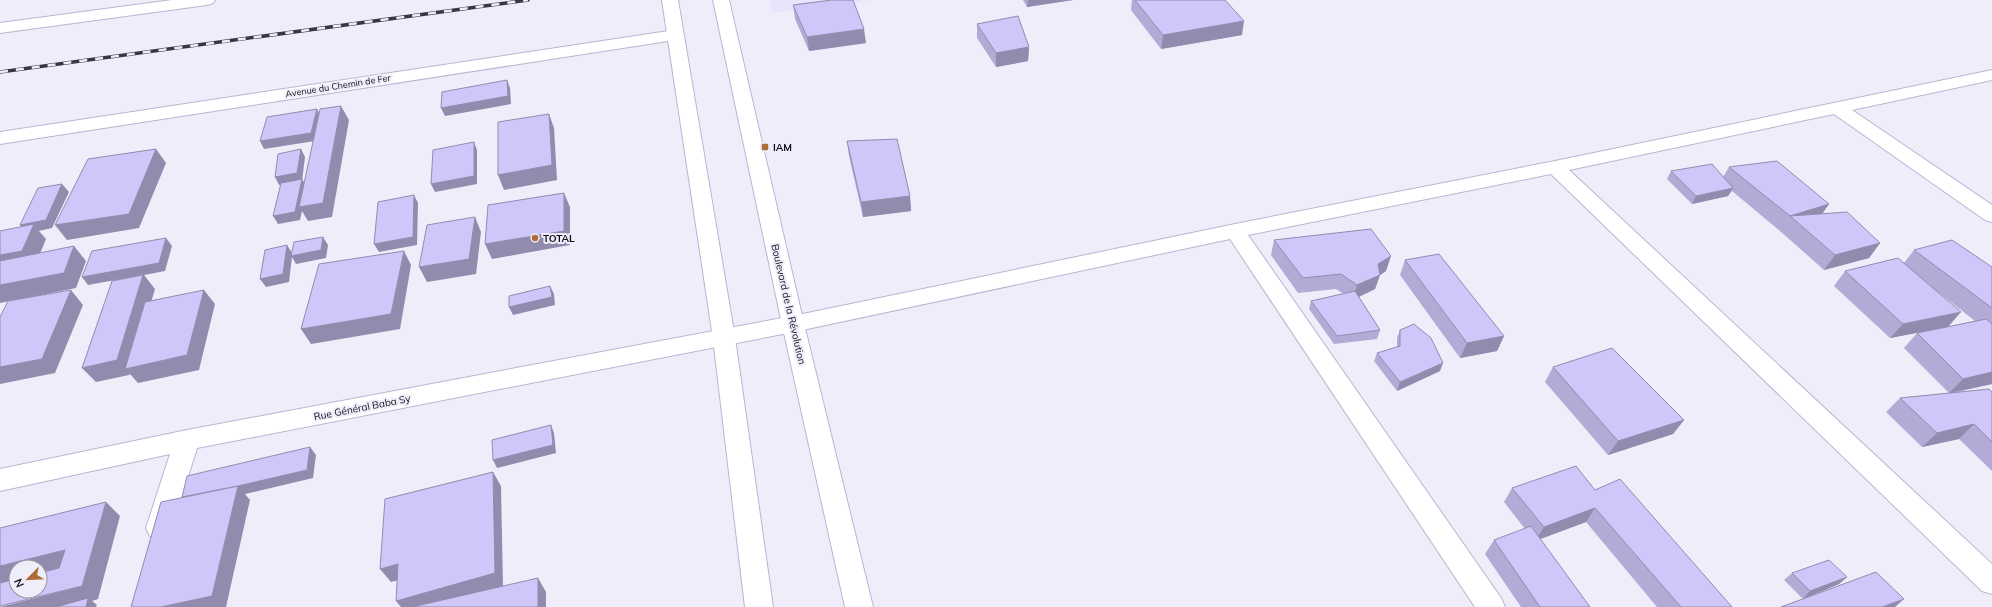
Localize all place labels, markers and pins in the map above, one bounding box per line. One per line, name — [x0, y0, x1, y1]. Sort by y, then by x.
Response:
place label: IAM — [773, 141, 792, 154]
marker: IAM — [760, 142, 770, 152]
place label: TOTAL — [543, 232, 575, 245]
marker: TOTAL — [530, 233, 540, 243]

